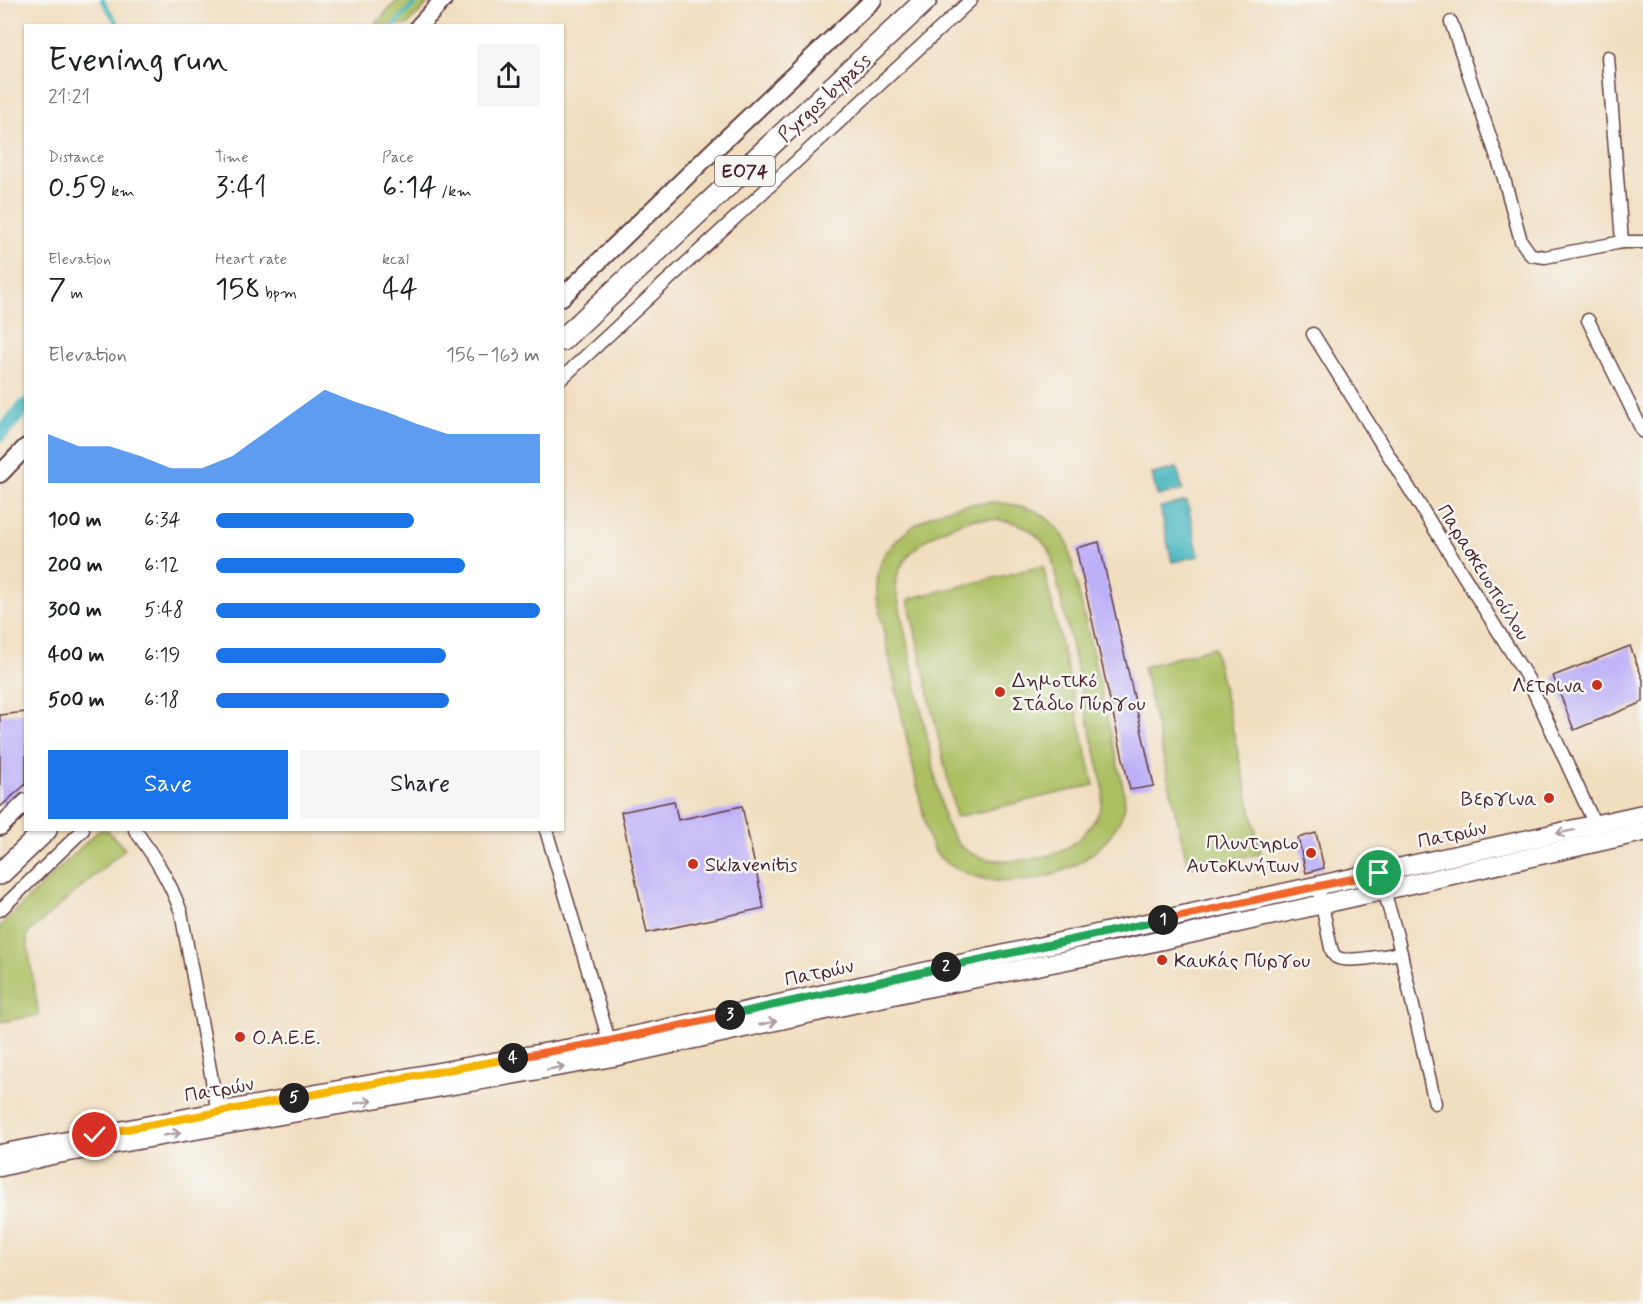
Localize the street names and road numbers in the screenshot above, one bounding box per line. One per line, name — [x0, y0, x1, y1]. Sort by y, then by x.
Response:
street label: Pyrgos bypass — [772, 48, 878, 149]
road number: ΕΟ74 — [715, 156, 775, 186]
street label: Παρασκευοπούλου — [1430, 499, 1536, 646]
street label: Πατρών — [1415, 815, 1489, 856]
street label: Πατρών — [782, 953, 856, 994]
street label: Πατρών — [183, 1071, 256, 1110]

